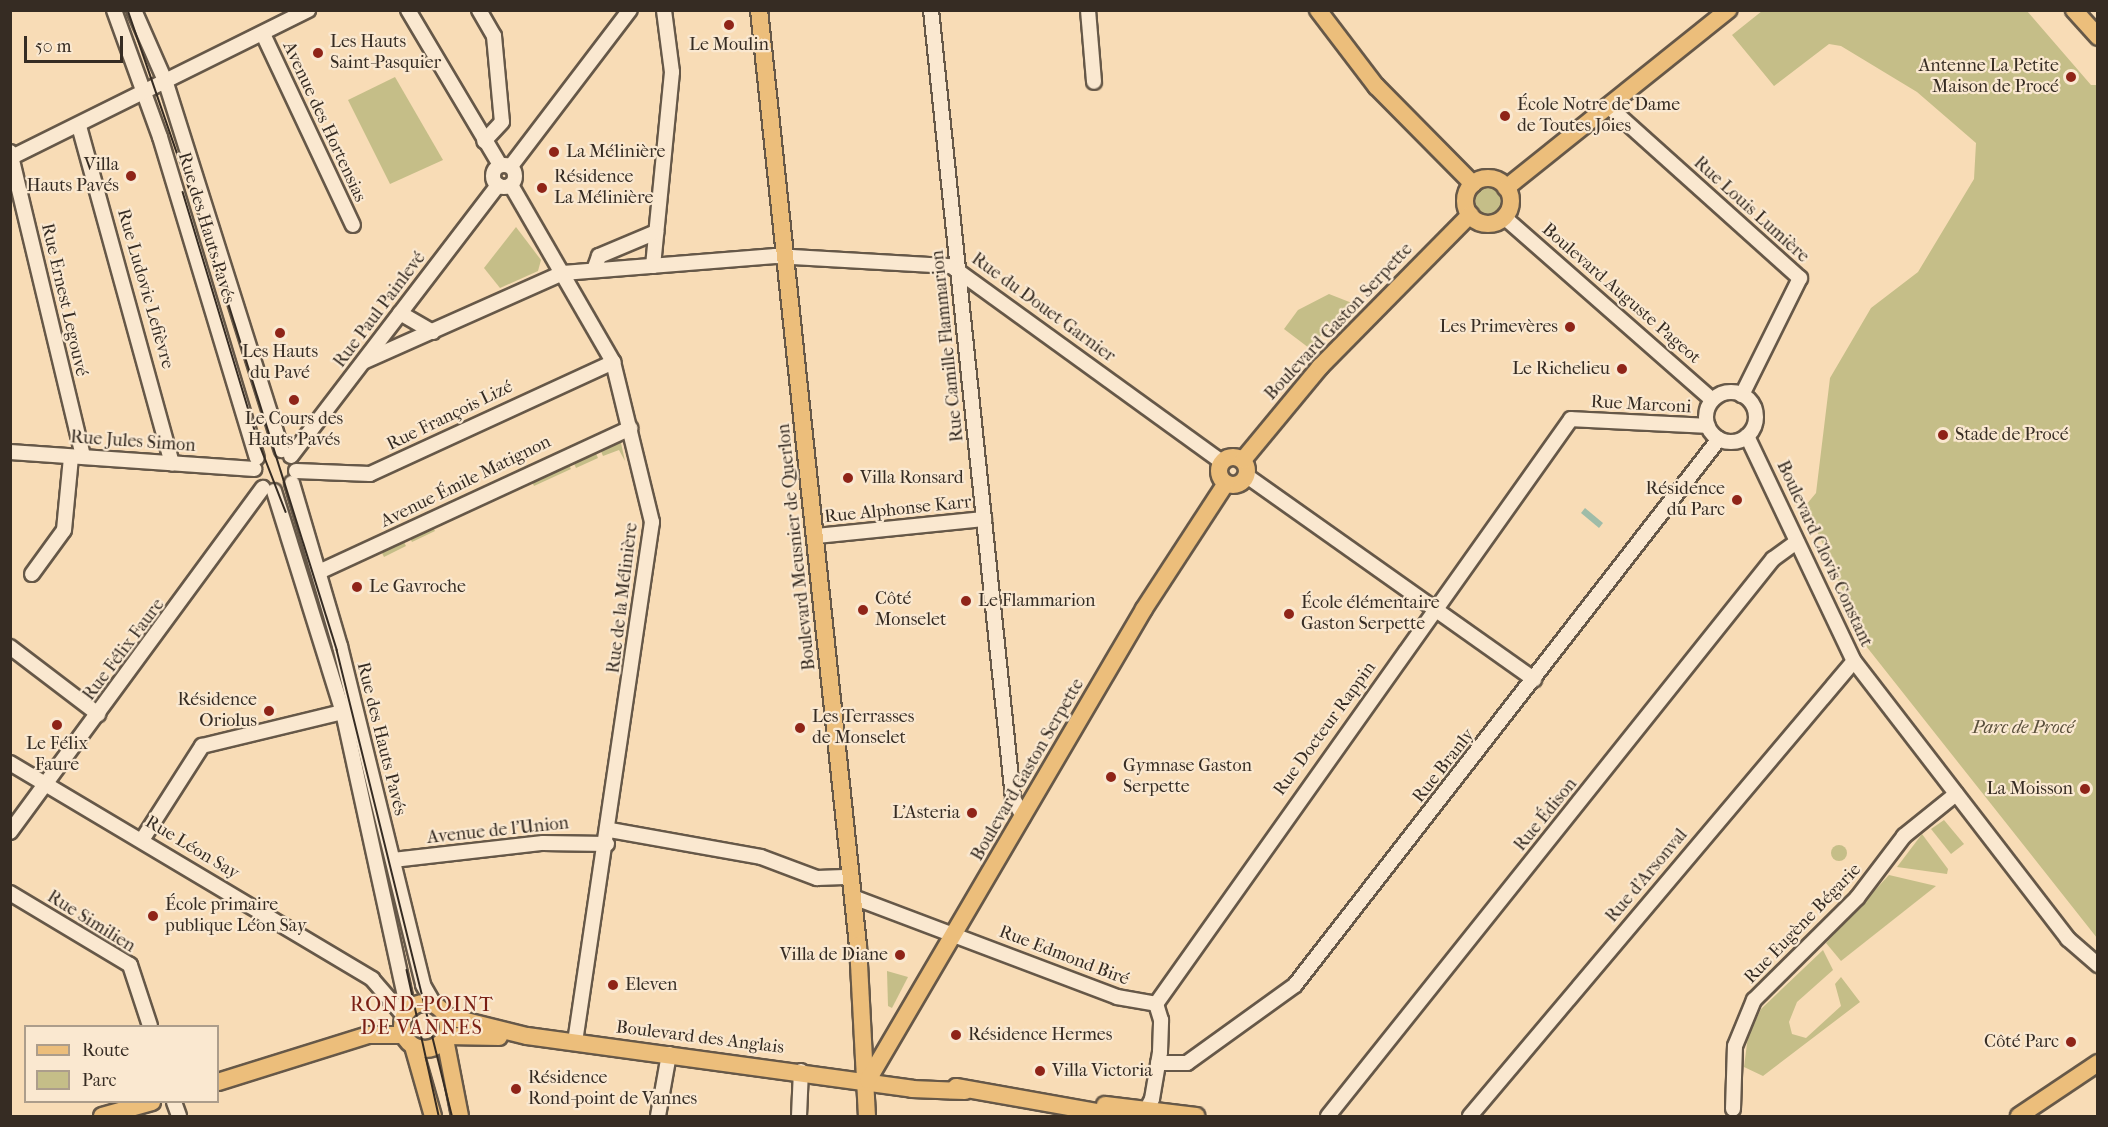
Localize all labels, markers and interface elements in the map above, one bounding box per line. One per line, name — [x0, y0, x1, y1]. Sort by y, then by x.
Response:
marker: Le Moulin — [722, 18, 736, 32]
scale bar — [27, 24, 126, 62]
place label: Les Hauts Saint-Pasquier — [330, 32, 441, 74]
place label: Le Moulin — [689, 34, 769, 56]
text: 50 m — [35, 36, 71, 57]
street label: Avenue des Hortensias — [277, 38, 371, 206]
marker: Les Hauts Saint-Pasquier — [311, 46, 325, 60]
place label: Antenne La Petite Maison de Procé — [1919, 56, 2059, 98]
marker: Antenne La Petite Maison de Procé — [2064, 70, 2078, 84]
place label: École Notre de Dame de Toutes Joies — [1517, 95, 1680, 138]
marker: École Notre de Dame de Toutes Joies — [1498, 109, 1512, 123]
place label: La Mélinière — [566, 141, 665, 163]
marker: La Mélinière — [547, 145, 561, 159]
street label: Rue des Hauts Pavés — [173, 150, 239, 306]
street label: Rue Louis Lumière — [1689, 152, 1813, 268]
place label: Villa Hauts Pavés — [27, 155, 119, 198]
place label: Résidence La Mélinière — [554, 167, 653, 210]
marker: Villa Hauts Pavés — [124, 169, 138, 183]
marker: Résidence La Mélinière — [535, 181, 549, 195]
street label: Rue Ludovic Lefièvre — [112, 207, 178, 371]
street label: Boulevard Auguste Pageot — [1537, 219, 1705, 369]
street label: Rue Ernest Legouvé — [36, 221, 92, 379]
street label: Boulevard Gaston Serpette — [1261, 239, 1417, 405]
street label: Rue Paul Painlevé — [329, 248, 431, 372]
street label: Rue Camille Flammarion — [927, 249, 969, 443]
street label: Rue du Douet Garnier — [967, 249, 1119, 367]
place label: Les Primevères — [1440, 316, 1558, 338]
marker: Les Primevères — [1563, 320, 1577, 334]
marker: Les Hauts du Pavé — [273, 326, 287, 340]
place label: Les Hauts du Pavé — [242, 342, 318, 385]
place label: Le Richelieu — [1512, 358, 1610, 380]
marker: Le Richelieu — [1615, 362, 1629, 376]
street label: Rue François Lizé — [384, 376, 516, 456]
street label: Rue Marconi — [1590, 392, 1692, 418]
marker: Le Cours des Hauts Pavés — [287, 393, 301, 407]
place label: Le Cours des Hauts Pavés — [245, 409, 343, 452]
street label: Boulevard Meusnier de Querlon — [773, 423, 821, 671]
place label: Stade de Procé — [1955, 424, 2069, 446]
street label: Rue Jules Simon — [70, 427, 196, 457]
marker: Stade de Procé — [1936, 428, 1950, 442]
street label: Avenue Émile Matignon — [377, 431, 555, 533]
street label: Boulevard Clovis Constant — [1771, 457, 1877, 651]
place label: Villa Ronsard — [860, 467, 964, 489]
marker: Villa Ronsard — [841, 471, 855, 485]
place label: Résidence du Parc — [1646, 479, 1725, 522]
street label: Rue Alphonse Karr — [823, 492, 973, 528]
marker: Résidence du Parc — [1730, 493, 1744, 507]
street label: Rue de la Mélinière — [603, 521, 643, 675]
place label: Le Gavroche — [369, 576, 466, 598]
marker: Le Gavroche — [350, 580, 364, 594]
place label: Côté Monselet — [875, 589, 946, 632]
place label: Le Flammarion — [978, 590, 1095, 612]
place label: École élémentaire Gaston Serpette — [1301, 593, 1440, 636]
marker: Le Flammarion — [959, 594, 973, 608]
street label: Rue Félix Faure — [79, 595, 169, 705]
marker: Côté Monselet — [856, 603, 870, 617]
marker: École élémentaire Gaston Serpette — [1282, 607, 1296, 621]
street label: Rue Docteur Rappin — [1269, 658, 1381, 800]
street label: Rue des Hauts Pavés — [351, 660, 411, 818]
street label: Boulevard Gaston Serpette — [967, 675, 1089, 865]
place label: Résidence Oriolus — [178, 690, 257, 732]
marker: Résidence Oriolus — [262, 704, 276, 718]
place label: Les Terrasses de Monselet — [812, 707, 914, 750]
park label: Parc de Procé — [1972, 717, 2074, 739]
marker: Le Félix Faure — [50, 718, 64, 732]
marker: Les Terrasses de Monselet — [793, 721, 807, 735]
street label: Rue Branly — [1408, 725, 1480, 807]
place label: Le Félix Faure — [26, 734, 88, 777]
place label: Gymnase Gaston Serpette — [1123, 756, 1252, 798]
marker: Gymnase Gaston Serpette — [1104, 770, 1118, 784]
street label: Rue Édison — [1510, 774, 1582, 856]
place label: La Moisson — [1987, 778, 2073, 800]
marker: La Moisson — [2078, 782, 2092, 796]
place label: L'Asteria — [892, 802, 960, 824]
marker: L'Asteria — [965, 806, 979, 820]
street label: Rue Léon Say — [141, 812, 243, 884]
street label: Avenue de l'Union — [426, 813, 570, 849]
street label: Rue d'Arsonval — [1602, 825, 1692, 927]
street label: Rue Eugène Bégarie — [1740, 859, 1866, 989]
street label: Rue Similien — [43, 886, 139, 958]
place label: École primaire publique Léon Say — [165, 895, 306, 938]
marker: École primaire publique Léon Say — [146, 909, 160, 923]
street label: Rue Edmond Biré — [996, 921, 1132, 991]
place label: Villa de Diane — [780, 944, 888, 966]
marker: Villa de Diane — [893, 948, 907, 962]
place label: Eleven — [625, 974, 678, 996]
marker: Eleven — [606, 978, 620, 992]
district label: ROND-POINT DE VANNES — [350, 993, 494, 1040]
street label: Boulevard des Anglais — [615, 1017, 785, 1059]
place label: Résidence Hermes — [968, 1024, 1112, 1046]
legend — [24, 1025, 219, 1103]
marker: Résidence Hermes — [949, 1028, 963, 1042]
place label: Côté Parc — [1984, 1031, 2059, 1053]
marker: Côté Parc — [2064, 1035, 2078, 1049]
text: Route — [82, 1040, 129, 1061]
place label: Villa Victoria — [1052, 1060, 1153, 1082]
marker: Villa Victoria — [1033, 1064, 1047, 1078]
place label: Résidence Rond-point de Vannes — [528, 1068, 697, 1110]
text: Parc — [82, 1070, 117, 1091]
marker: Résidence Rond-point de Vannes — [509, 1082, 523, 1096]

